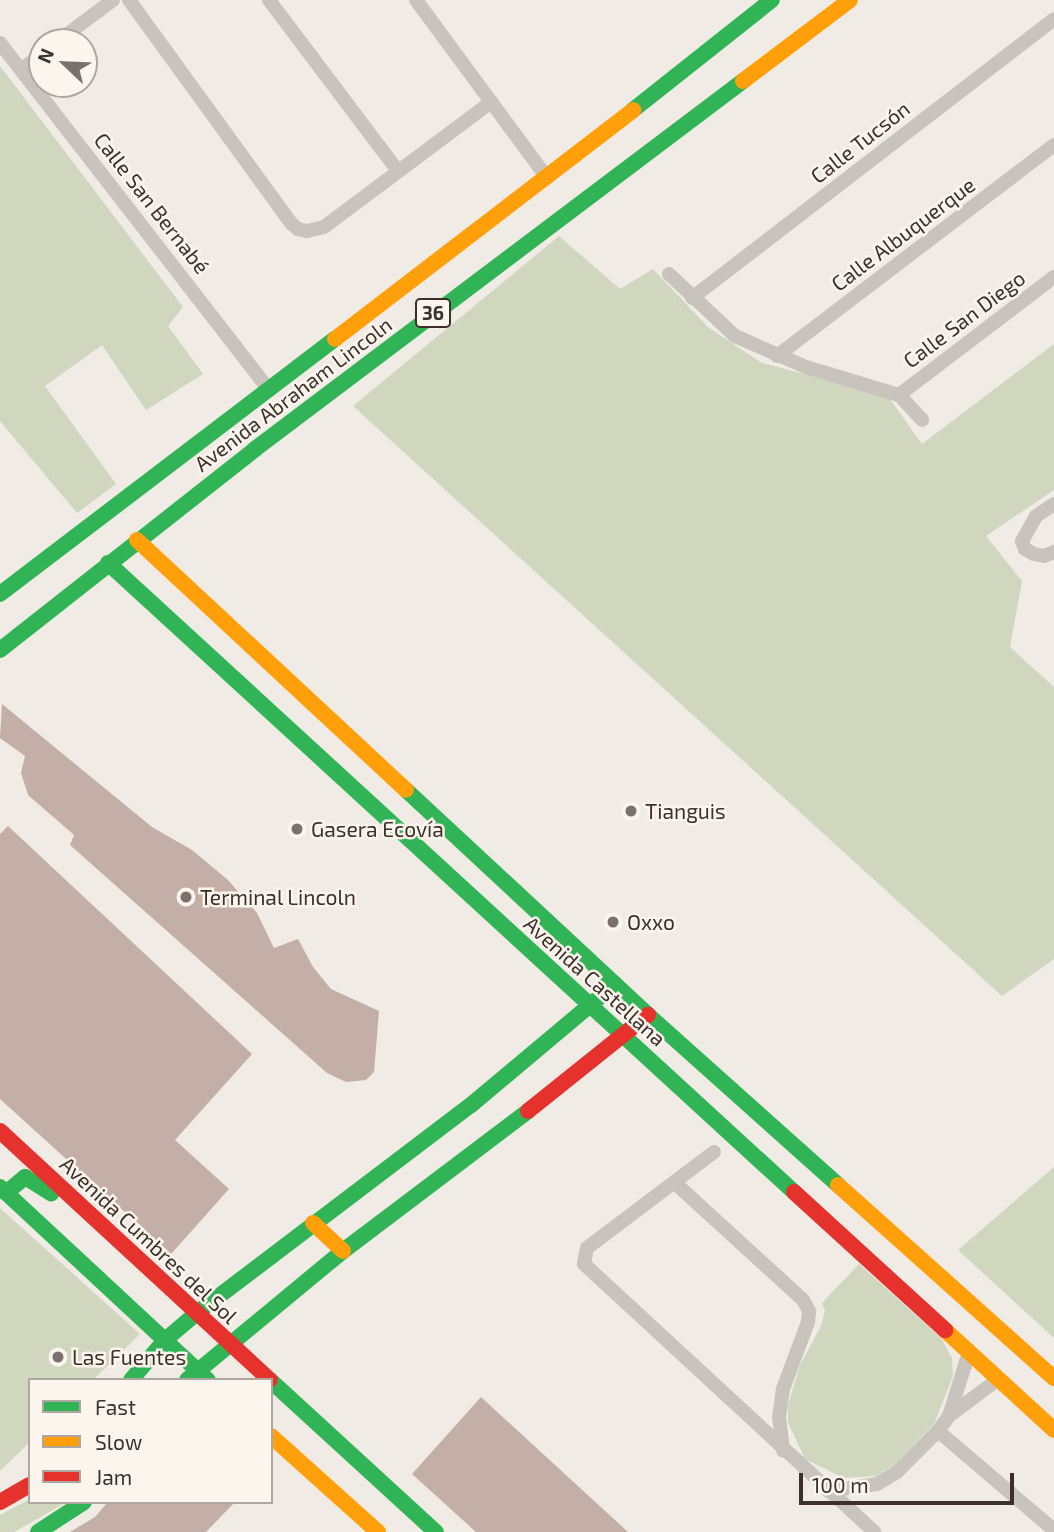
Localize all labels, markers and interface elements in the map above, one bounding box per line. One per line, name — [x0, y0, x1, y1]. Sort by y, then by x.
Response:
north arrow — [28, 28, 98, 98]
text: N — [32, 45, 58, 66]
street label: Calle Tucsón — [805, 95, 915, 189]
street label: Calle San Bernabé — [89, 128, 215, 278]
street label: Calle Albuquerque — [826, 172, 980, 296]
street label: Calle San Diego — [898, 265, 1030, 373]
road number: 36 — [414, 298, 452, 328]
street label: Avenida Abraham Lincoln — [189, 311, 397, 477]
place label: Tianguis — [645, 798, 726, 824]
marker: Tianguis — [623, 803, 639, 819]
place label: Gasera Ecovía — [311, 816, 444, 842]
marker: Gasera Ecovía — [289, 821, 305, 837]
place label: Terminal Lincoln — [200, 884, 356, 910]
marker: Terminal Lincoln — [178, 889, 194, 905]
place label: Oxxo — [627, 909, 675, 935]
street label: Avenida Castellana — [519, 911, 671, 1051]
marker: Oxxo — [605, 914, 621, 930]
street label: Avenida Cumbres del Sol — [55, 1151, 243, 1329]
place label: Las Fuentes — [72, 1344, 186, 1370]
marker: Las Fuentes — [50, 1349, 66, 1365]
legend — [28, 1378, 273, 1504]
text: Fast — [95, 1394, 136, 1419]
text: Slow — [95, 1429, 142, 1454]
scale bar — [802, 1458, 1017, 1502]
text: Jam — [95, 1464, 132, 1489]
text: 100 m — [812, 1472, 869, 1497]

